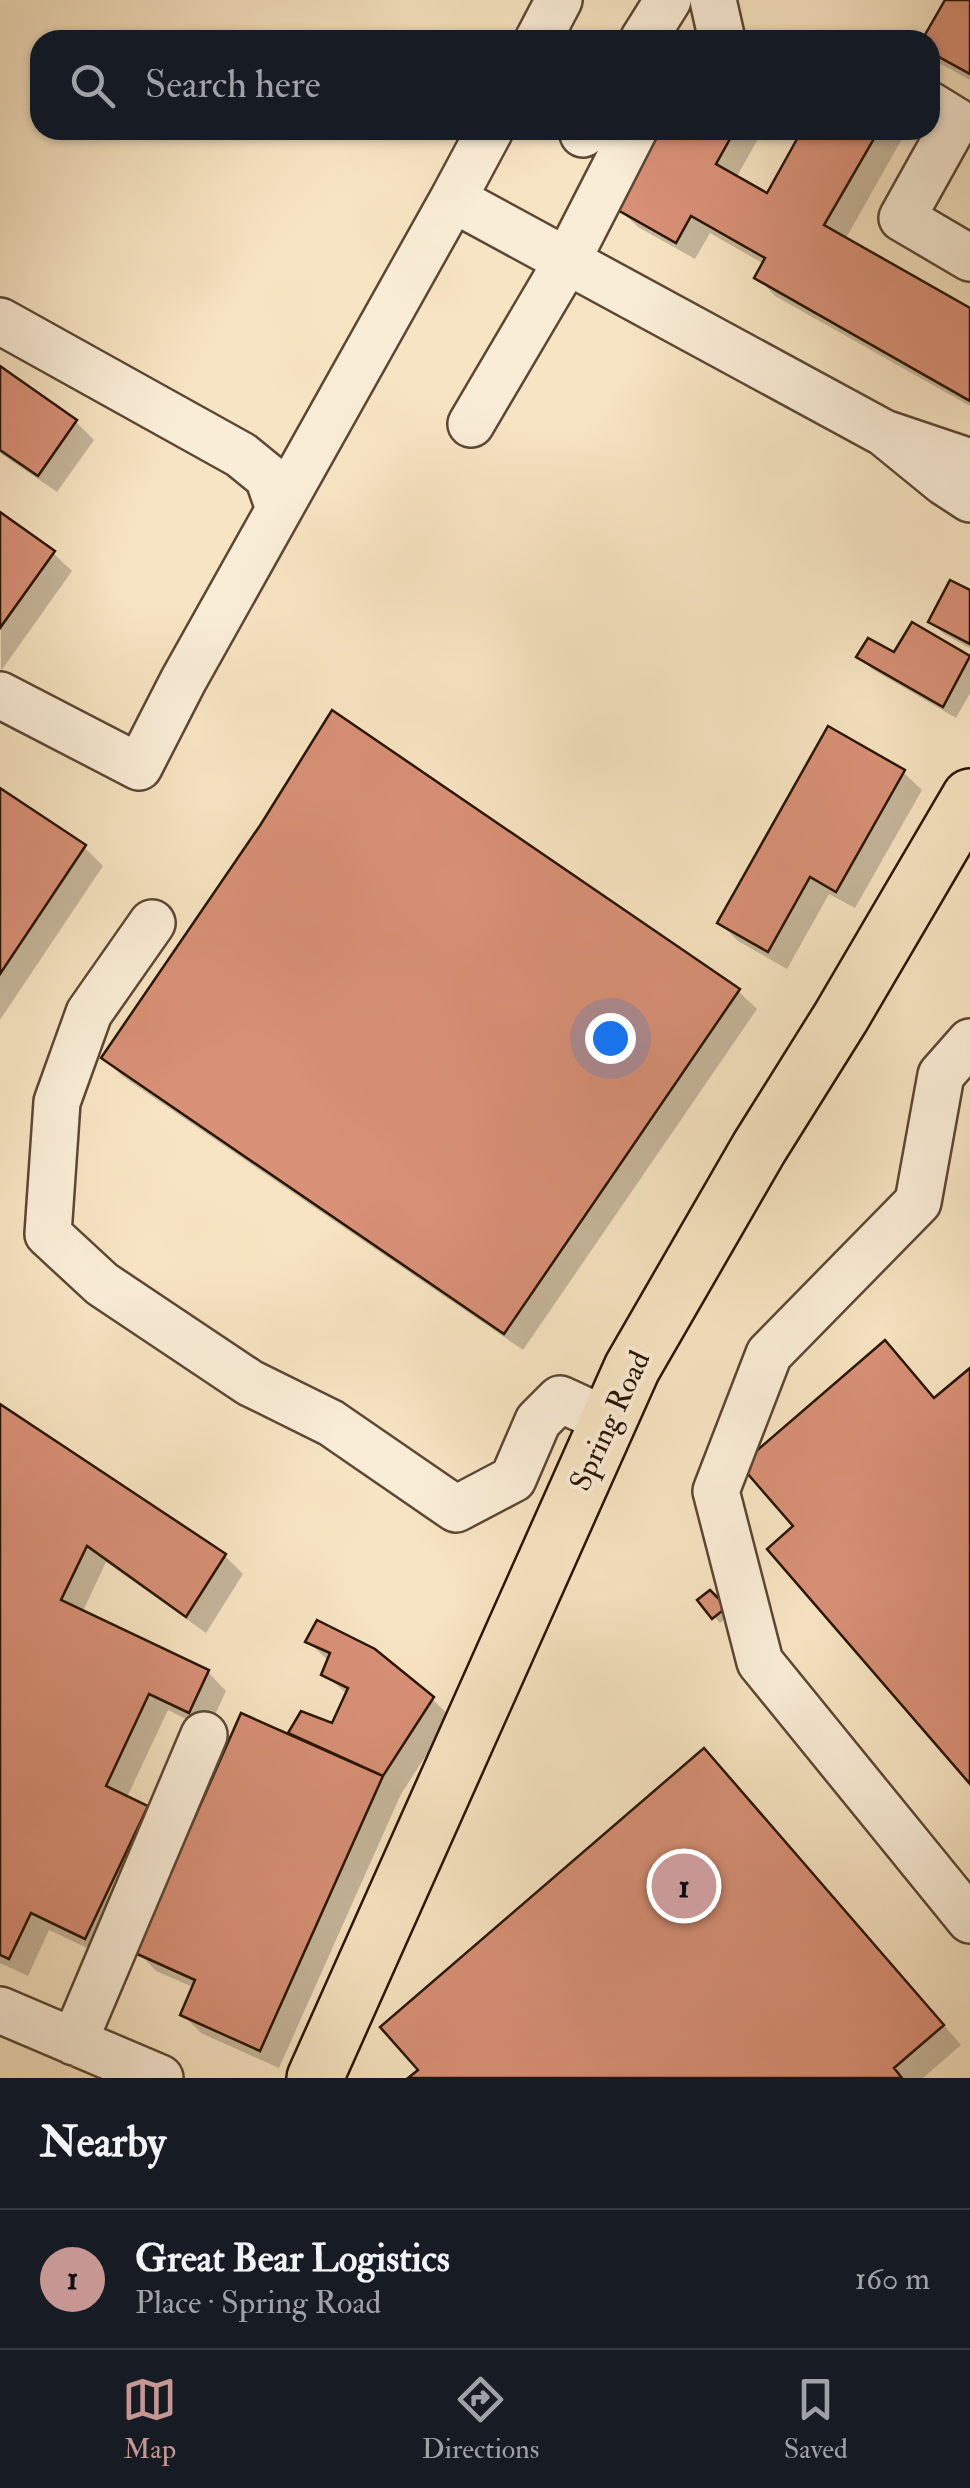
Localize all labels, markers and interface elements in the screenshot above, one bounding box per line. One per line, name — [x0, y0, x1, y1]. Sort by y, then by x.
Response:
search box — [30, 30, 940, 140]
icon: search — [65, 58, 120, 113]
text: Search here — [145, 61, 321, 109]
your location — [585, 1013, 636, 1064]
street label: Spring Road — [562, 1345, 659, 1497]
pin: 1 — [652, 1848, 716, 1924]
text: Nearby — [40, 2117, 166, 2169]
text: Great Bear Logistics — [135, 2235, 450, 2283]
text: 1 — [67, 2259, 78, 2299]
text: 160 m — [855, 2259, 930, 2299]
text: Place · Spring Road — [135, 2283, 381, 2323]
tab: Map — [122, 2372, 177, 2467]
tab: Directions — [422, 2372, 539, 2467]
tab: Saved — [784, 2372, 848, 2467]

